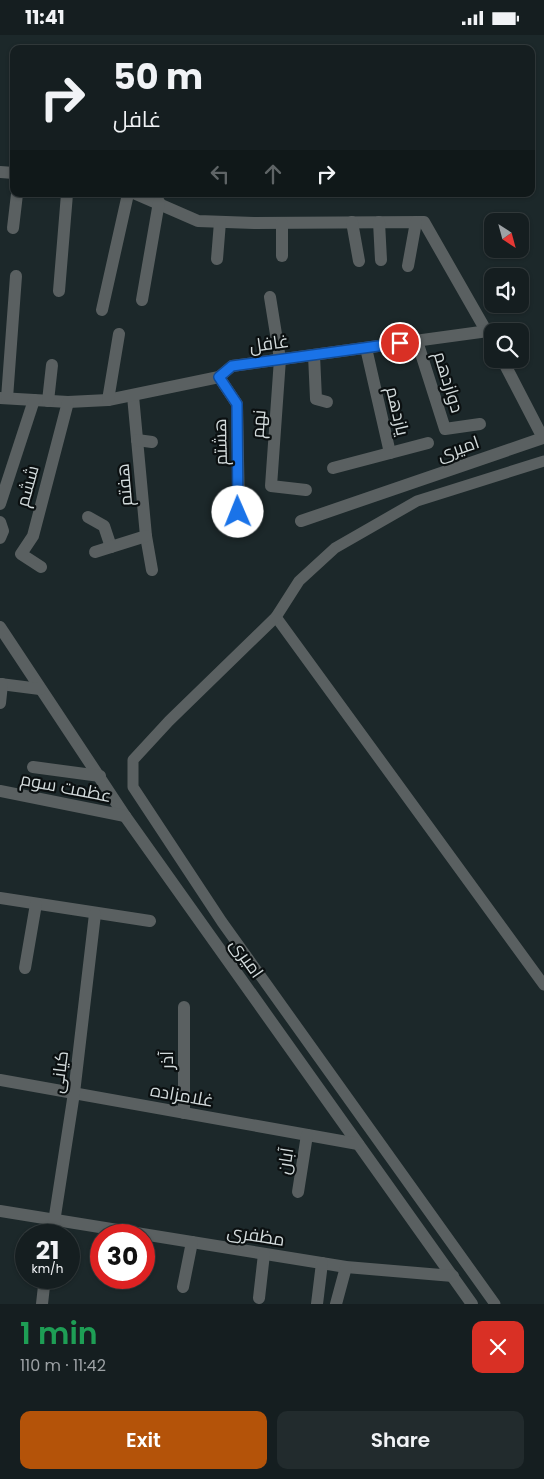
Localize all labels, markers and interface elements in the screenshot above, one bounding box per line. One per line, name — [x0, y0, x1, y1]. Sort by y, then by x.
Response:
text: 11:41 — [25, 4, 65, 31]
text: 50 m — [113, 52, 203, 101]
icon: right — [30, 65, 95, 130]
text: غافل — [113, 104, 161, 135]
icon: left — [206, 160, 234, 188]
icon: ahead — [259, 160, 287, 188]
icon: right — [312, 160, 340, 188]
north arrow — [484, 213, 529, 257]
map controls — [484, 213, 529, 368]
button: sound — [484, 268, 529, 313]
pin — [379, 322, 421, 364]
button: search — [484, 323, 529, 368]
street label: غافل — [248, 328, 290, 358]
icon: arrive — [386, 329, 414, 357]
street label: دوازدهم — [428, 348, 470, 416]
street label: یازدهم — [380, 384, 416, 438]
street label: نهم — [245, 409, 271, 439]
street label: هشتم — [207, 418, 233, 466]
street label: امیری — [433, 429, 483, 467]
street label: ششم — [9, 462, 45, 510]
street label: هفتم — [110, 463, 138, 507]
position arrow — [211, 485, 263, 537]
street label: عظمت سوم — [18, 766, 114, 808]
street label: امیری — [224, 933, 270, 983]
street label: کیانی — [44, 1049, 74, 1095]
street label: آذر — [154, 1051, 179, 1070]
street label: غلامزاده — [148, 1077, 216, 1113]
street label: آبان — [271, 1146, 299, 1176]
street label: مظفری — [225, 1218, 287, 1252]
speed limit sign: 30 — [90, 1224, 155, 1289]
text: 21 — [36, 1233, 59, 1268]
text: km/h — [32, 1260, 63, 1277]
text: 1 min — [20, 1312, 98, 1355]
button: close — [472, 1321, 524, 1373]
text: 110 m · 11:42 — [20, 1354, 106, 1377]
button: Exit — [20, 1411, 267, 1469]
button: Share — [277, 1411, 524, 1469]

